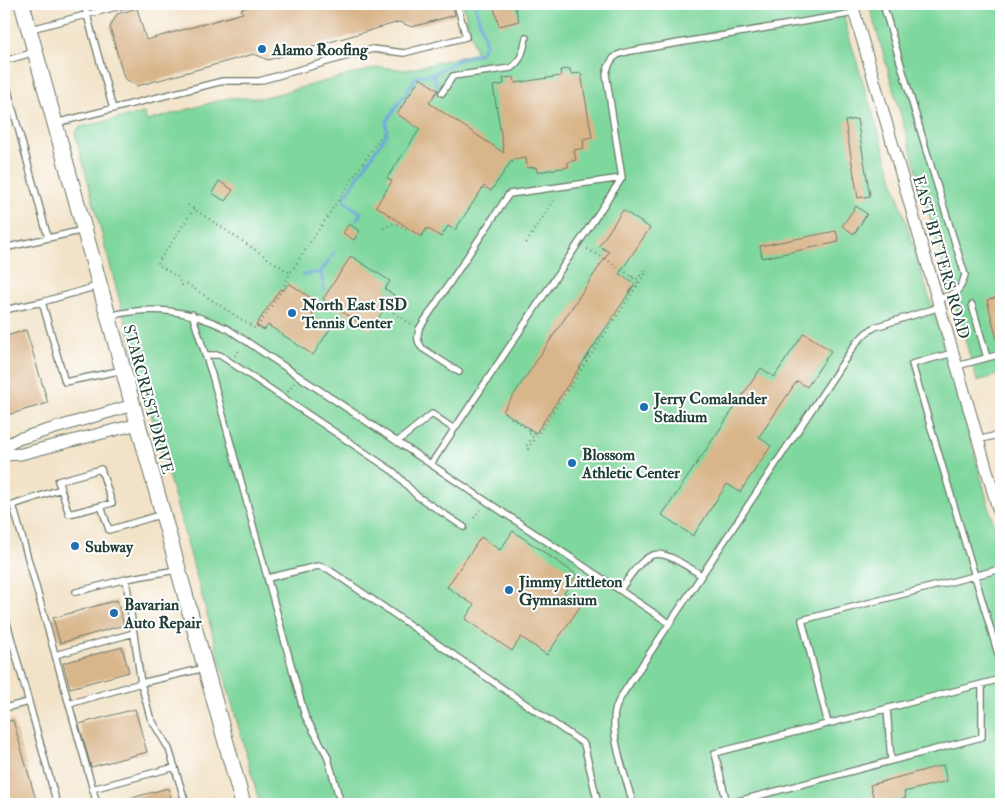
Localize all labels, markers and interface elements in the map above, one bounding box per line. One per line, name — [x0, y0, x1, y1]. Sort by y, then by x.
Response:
place label: Alamo Roofing — [271, 40, 369, 61]
marker: Alamo Roofing — [256, 43, 268, 55]
street label: EAST BITTERS ROAD — [908, 173, 974, 341]
place label: North East ISD Tennis Center — [301, 295, 407, 333]
marker: North East ISD Tennis Center — [286, 307, 298, 319]
street label: STARCREST DRIVE — [118, 322, 178, 476]
place label: Jerry Comalander Stadium — [653, 389, 768, 427]
marker: Jerry Comalander Stadium — [638, 401, 650, 413]
place label: Blossom Athletic Center — [581, 445, 681, 483]
marker: Blossom Athletic Center — [566, 457, 578, 469]
place label: Subway — [85, 537, 134, 558]
marker: Subway — [69, 540, 81, 552]
place label: Jimmy Littleton Gymnasium — [518, 572, 623, 611]
marker: Jimmy Littleton Gymnasium — [503, 584, 515, 596]
place label: Bavarian Auto Repair — [123, 595, 202, 634]
marker: Bavarian Auto Repair — [108, 607, 120, 619]

